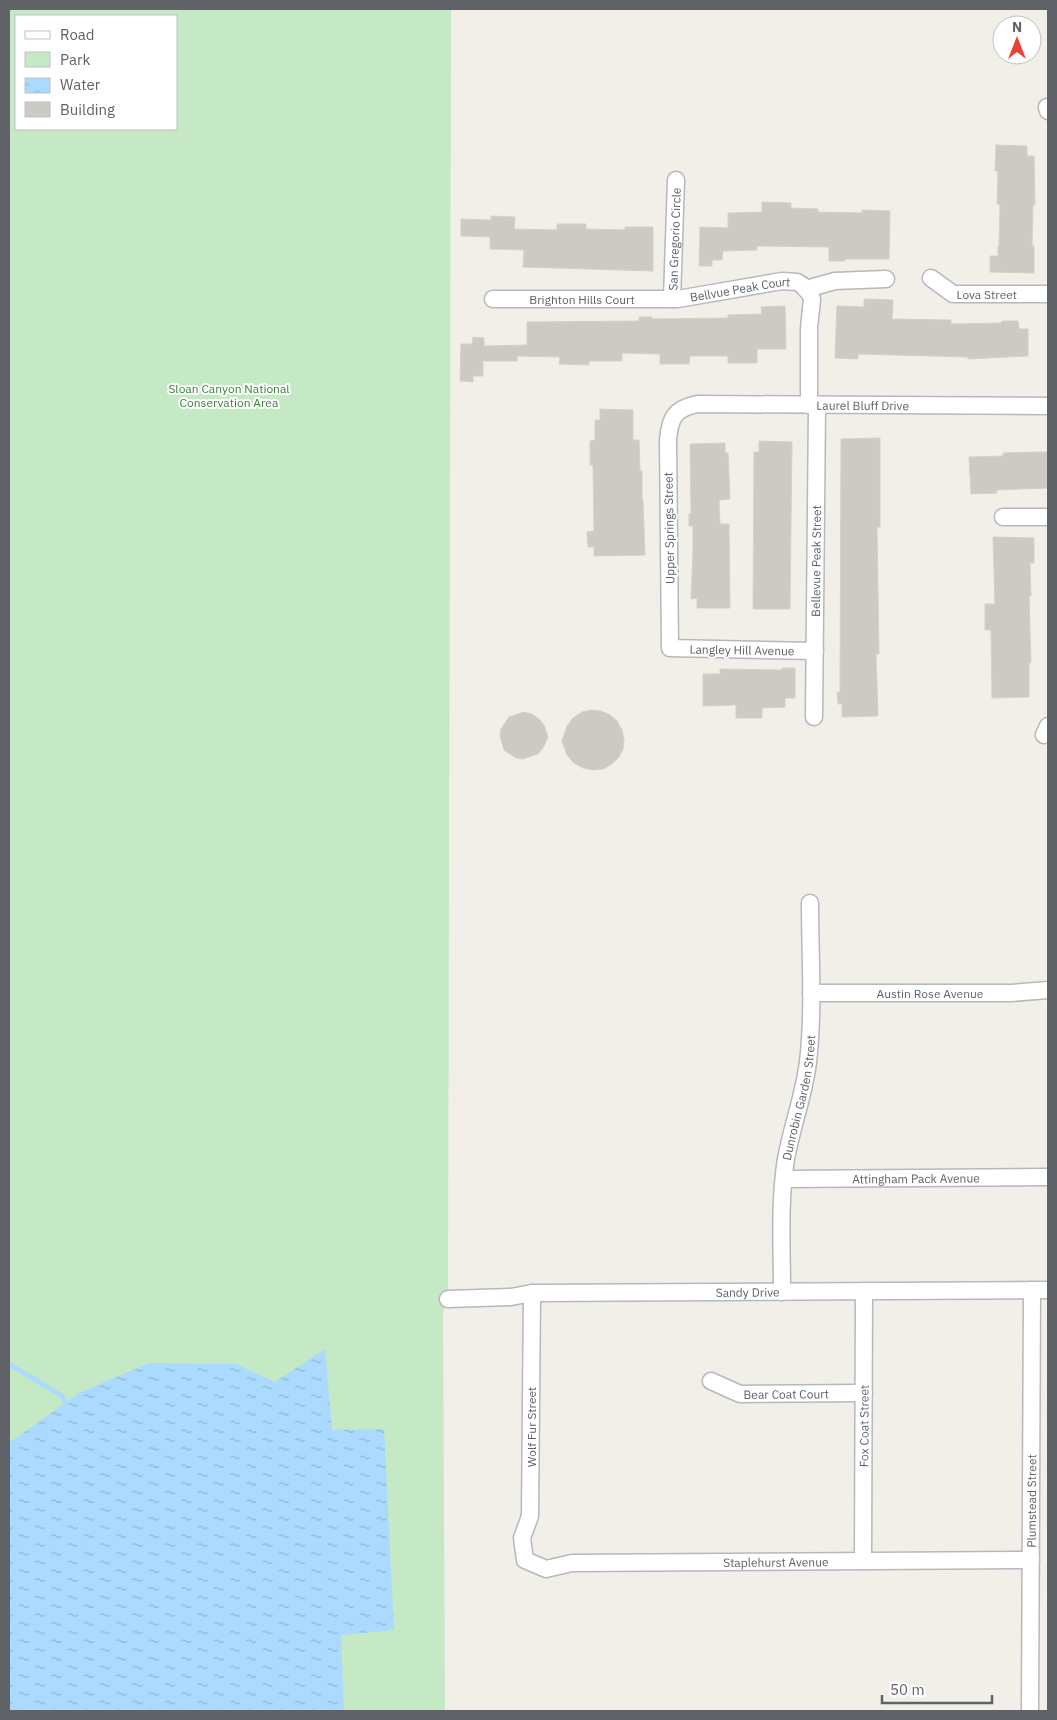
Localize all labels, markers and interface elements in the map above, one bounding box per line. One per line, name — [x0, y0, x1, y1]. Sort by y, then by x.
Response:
legend — [15, 15, 178, 130]
north arrow — [992, 15, 1042, 65]
text: N — [1012, 18, 1022, 36]
text: Road — [60, 25, 95, 44]
text: Park — [60, 50, 90, 69]
text: Water — [60, 75, 101, 94]
text: Building — [60, 100, 115, 119]
street label: San Gregorio Circle — [665, 187, 683, 291]
street label: Bellvue Peak Court — [689, 273, 791, 304]
street label: Lova Street — [957, 287, 1017, 302]
street label: Brighton Hills Court — [529, 292, 635, 307]
park label: Sloan Canyon National Conservation Area — [168, 381, 290, 410]
street label: Laurel Bluff Drive — [816, 397, 909, 413]
street label: Upper Springs Street — [661, 472, 677, 584]
street label: Bellevue Peak Street — [807, 505, 824, 617]
street label: Langley Hill Avenue — [689, 642, 795, 658]
street label: Austin Rose Avenue — [877, 986, 984, 1001]
street label: Dunrobin Garden Street — [778, 1035, 818, 1161]
street label: Attingham Pack Avenue — [852, 1170, 980, 1186]
street label: Sandy Drive — [716, 1284, 780, 1299]
street label: Fox Coat Street — [856, 1385, 871, 1467]
street label: Bear Coat Court — [743, 1386, 829, 1401]
street label: Wolf Fur Street — [524, 1387, 539, 1467]
street label: Plumstead Street — [1023, 1454, 1039, 1548]
street label: Staplehurst Avenue — [723, 1554, 829, 1570]
scale bar — [882, 1672, 992, 1704]
text: 50 m — [890, 1680, 925, 1699]

